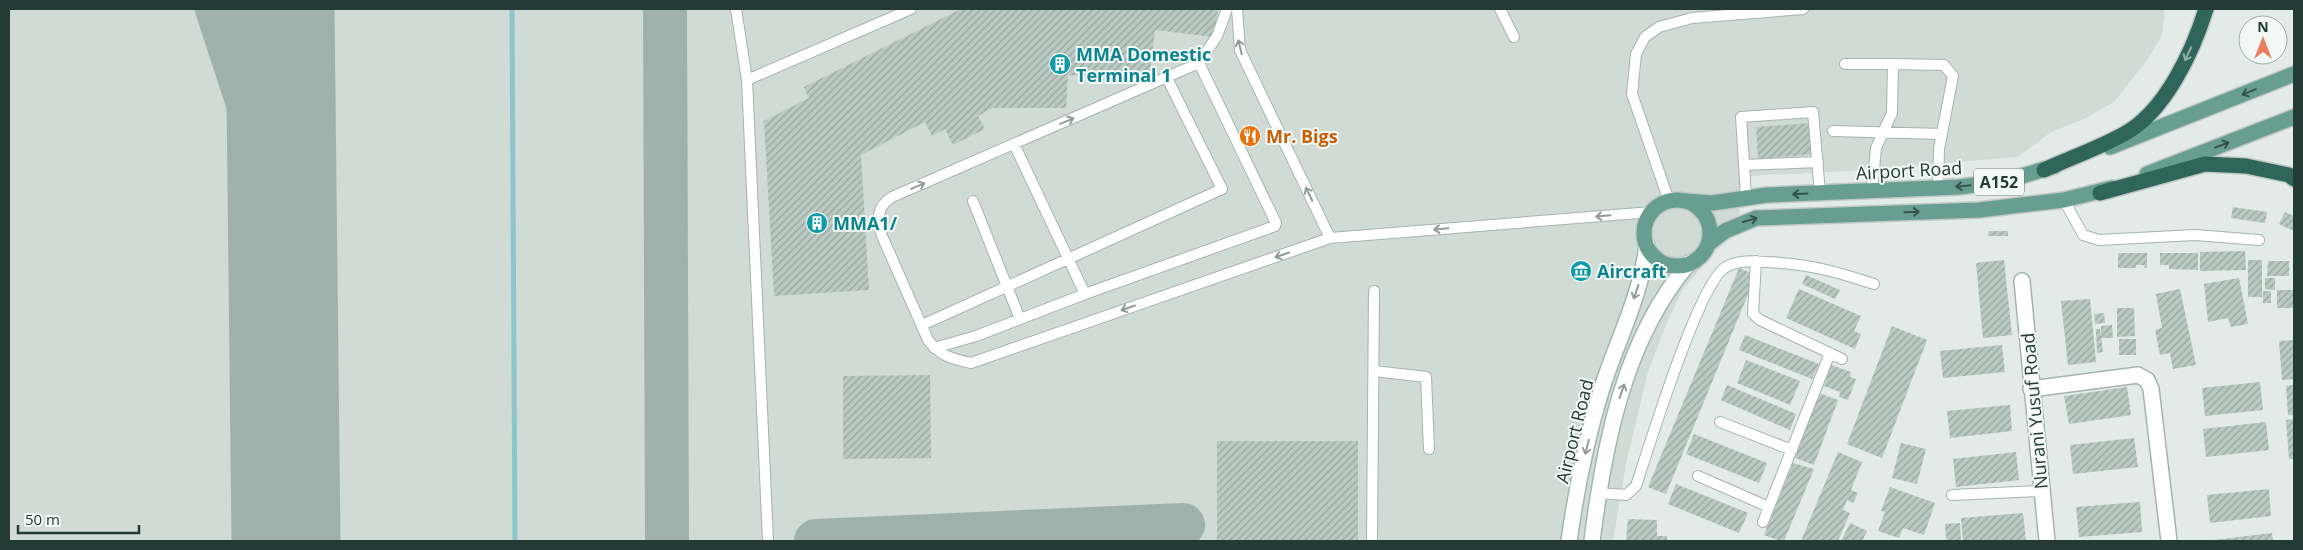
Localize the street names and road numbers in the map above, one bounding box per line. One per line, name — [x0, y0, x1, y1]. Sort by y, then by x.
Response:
street label: Airport Road — [1855, 155, 1963, 185]
road number: A152 — [1974, 168, 2024, 196]
street label: Nurani Yusuf Road — [2015, 332, 2053, 490]
street label: Airport Road — [1549, 376, 1599, 486]

